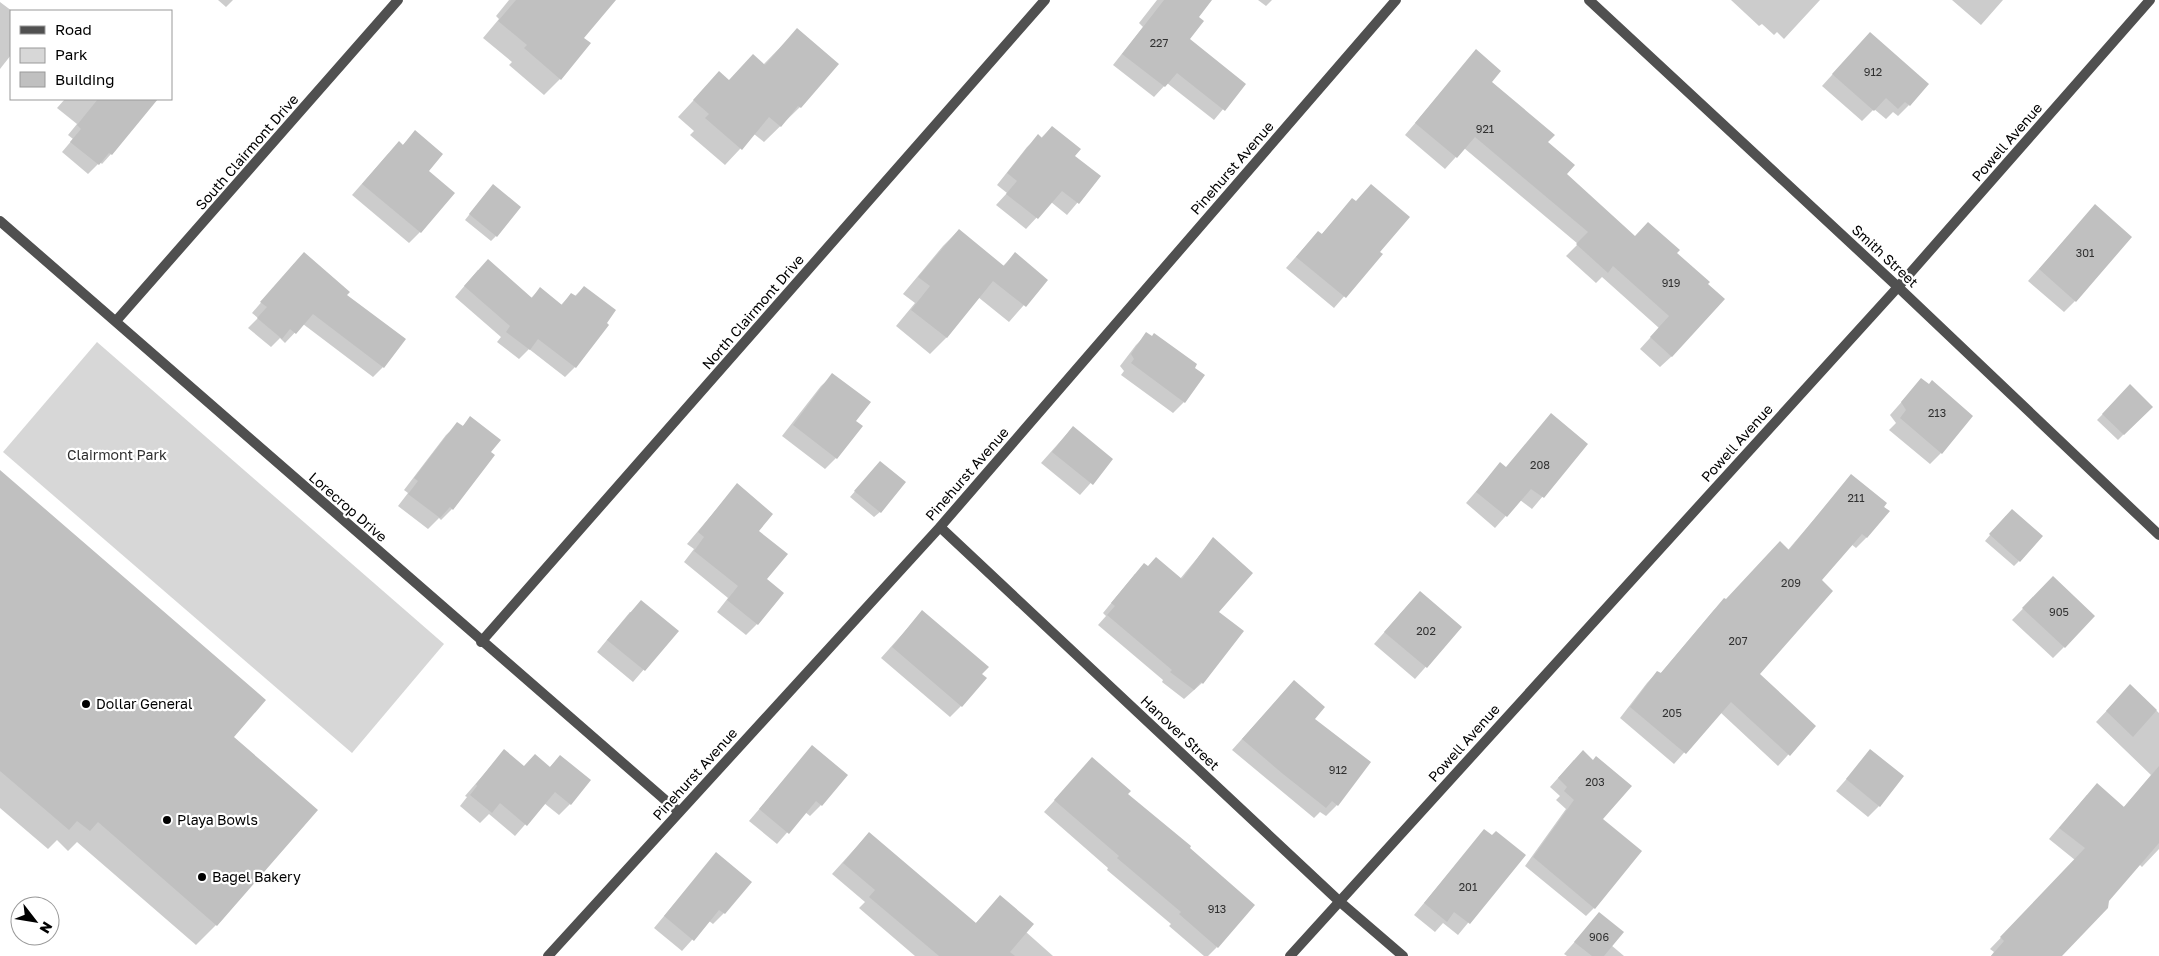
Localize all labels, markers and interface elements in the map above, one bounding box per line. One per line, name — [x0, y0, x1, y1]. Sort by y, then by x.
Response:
legend — [10, 10, 172, 100]
text: Road — [55, 20, 92, 38]
house number: 227 — [1150, 36, 1168, 49]
text: Park — [55, 45, 88, 63]
house number: 912 — [1864, 65, 1882, 78]
text: Building — [55, 70, 115, 88]
street label: South Clairmont Drive — [192, 90, 301, 213]
street label: Powell Avenue — [1968, 99, 2045, 184]
street label: Pinehurst Avenue — [1186, 118, 1277, 218]
house number: 921 — [1476, 122, 1494, 135]
street label: Smith Street — [1849, 221, 1922, 291]
house number: 301 — [2076, 246, 2094, 259]
street label: North Clairmont Drive — [698, 251, 807, 373]
house number: 919 — [1662, 276, 1680, 289]
street label: Powell Avenue — [1697, 400, 1776, 485]
house number: 213 — [1928, 406, 1946, 419]
street label: Pinehurst Avenue — [921, 424, 1012, 524]
park label: Clairmont Park — [67, 446, 167, 463]
house number: 208 — [1530, 458, 1550, 471]
street label: Lorecrop Drive — [306, 468, 391, 545]
house number: 211 — [1847, 491, 1865, 504]
house number: 209 — [1781, 576, 1801, 589]
house number: 905 — [2049, 605, 2069, 618]
house number: 202 — [1416, 624, 1436, 637]
house number: 207 — [1728, 634, 1748, 647]
street label: Hanover Street — [1137, 692, 1223, 773]
place label: Dollar General — [96, 695, 192, 712]
marker: Dollar General — [80, 698, 92, 710]
street label: Powell Avenue — [1424, 700, 1503, 785]
house number: 205 — [1662, 706, 1682, 719]
street label: Pinehurst Avenue — [649, 724, 740, 823]
house number: 912 — [1329, 763, 1347, 776]
house number: 203 — [1585, 775, 1605, 788]
place label: Playa Bowls — [177, 811, 258, 828]
marker: Playa Bowls — [161, 814, 173, 826]
place label: Bagel Bakery — [212, 868, 301, 885]
marker: Bagel Bakery — [196, 871, 208, 883]
house number: 201 — [1459, 880, 1477, 893]
north arrow — [10, 896, 60, 946]
house number: 913 — [1208, 902, 1226, 915]
text: N — [37, 919, 57, 937]
house number: 906 — [1589, 930, 1609, 943]

